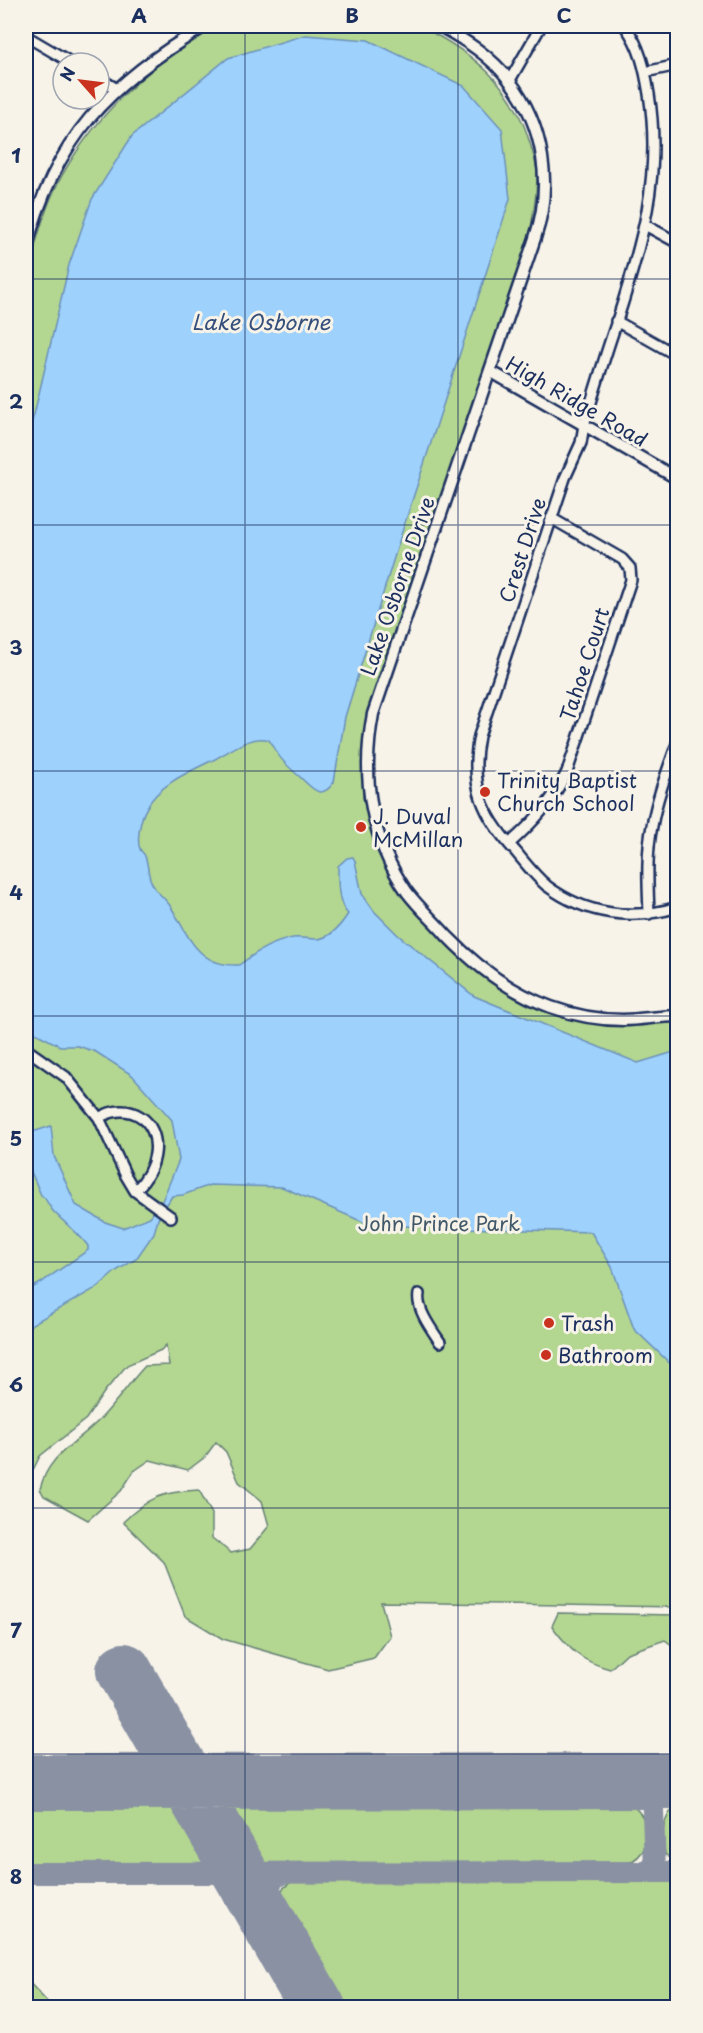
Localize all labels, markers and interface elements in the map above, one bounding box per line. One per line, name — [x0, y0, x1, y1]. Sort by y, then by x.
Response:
text: A — [131, 0, 147, 30]
text: B — [345, 0, 359, 30]
text: C — [556, 0, 572, 30]
north arrow — [51, 51, 111, 111]
text: N — [53, 62, 80, 85]
text: 1 — [11, 140, 21, 170]
water label: Lake Osborne — [192, 305, 331, 337]
street label: High Ridge Road — [501, 348, 653, 454]
text: 2 — [9, 386, 23, 416]
street label: Lake Osborne Drive — [352, 492, 442, 680]
street label: Crest Drive — [491, 494, 553, 606]
street label: Tahoe Court — [552, 603, 616, 725]
text: 3 — [9, 632, 23, 662]
place label: Trinity Baptist Church School — [497, 765, 637, 818]
marker: Trinity Baptist Church School — [478, 785, 492, 799]
place label: J. Duval McMillan — [373, 801, 463, 854]
marker: J. Duval McMillan — [354, 820, 368, 834]
text: 4 — [9, 877, 23, 907]
text: 5 — [10, 1123, 22, 1153]
park label: John Prince Park — [358, 1208, 520, 1238]
place label: Trash — [561, 1308, 614, 1338]
marker: Trash — [542, 1316, 556, 1330]
place label: Bathroom — [558, 1340, 653, 1370]
marker: Bathroom — [539, 1348, 553, 1362]
text: 6 — [9, 1369, 23, 1399]
text: 7 — [10, 1615, 22, 1645]
text: 8 — [10, 1861, 22, 1891]

